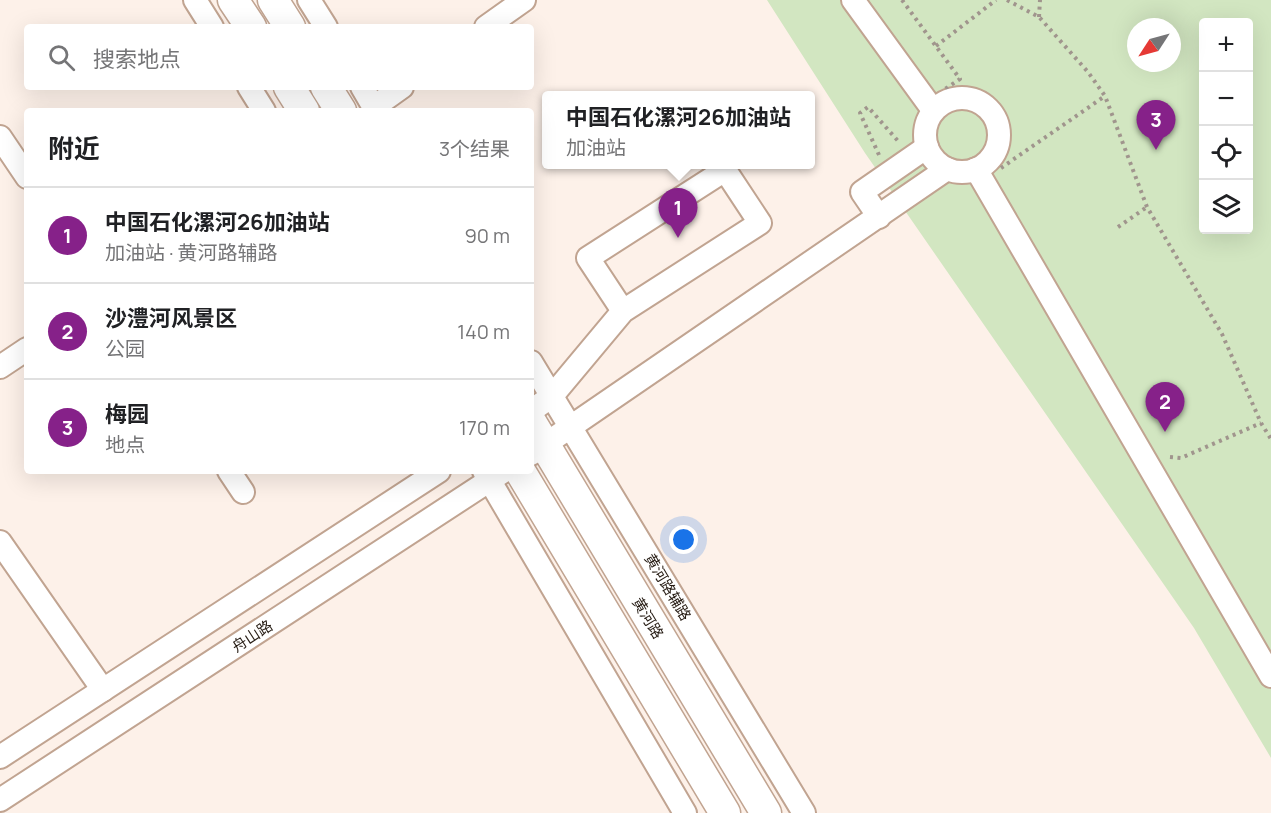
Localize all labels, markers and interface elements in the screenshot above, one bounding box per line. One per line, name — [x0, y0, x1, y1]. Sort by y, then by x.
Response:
north arrow — [1127, 18, 1181, 72]
map controls — [1199, 18, 1253, 234]
button: + — [1199, 18, 1253, 72]
search box — [24, 24, 534, 90]
icon: search — [45, 41, 78, 74]
text: 搜索地点 — [93, 44, 181, 74]
button: − — [1199, 72, 1253, 126]
popup — [542, 91, 815, 169]
pin: 3 — [1136, 100, 1176, 150]
text: 中国石化漯河26加油站 — [566, 102, 791, 132]
button: locate — [1199, 126, 1253, 180]
text: 附近 — [48, 130, 100, 166]
text: 加油站 — [566, 134, 626, 161]
text: 3个结果 — [439, 135, 510, 162]
button: layers — [1199, 180, 1253, 234]
pin: 1 — [658, 188, 698, 238]
text: 中国石化漯河26加油站 — [105, 207, 330, 237]
text: 1 — [63, 222, 72, 249]
text: 90 m — [464, 222, 510, 249]
text: 加油站 · 黄河路辅路 — [105, 239, 278, 266]
text: 沙澧河风景区 — [105, 303, 237, 333]
text: 2 — [62, 318, 73, 345]
text: 140 m — [457, 318, 510, 345]
text: 公园 — [105, 335, 145, 362]
pin: 2 — [1146, 382, 1184, 432]
text: 梅园 — [105, 399, 149, 429]
text: 3 — [62, 414, 73, 441]
text: 170 m — [459, 414, 510, 441]
text: 地点 — [105, 431, 145, 458]
your location — [669, 525, 698, 554]
street label: 黄河路辅路 — [641, 550, 695, 624]
street label: 黄河路 — [629, 594, 667, 642]
street label: 舟山路 — [227, 615, 277, 657]

